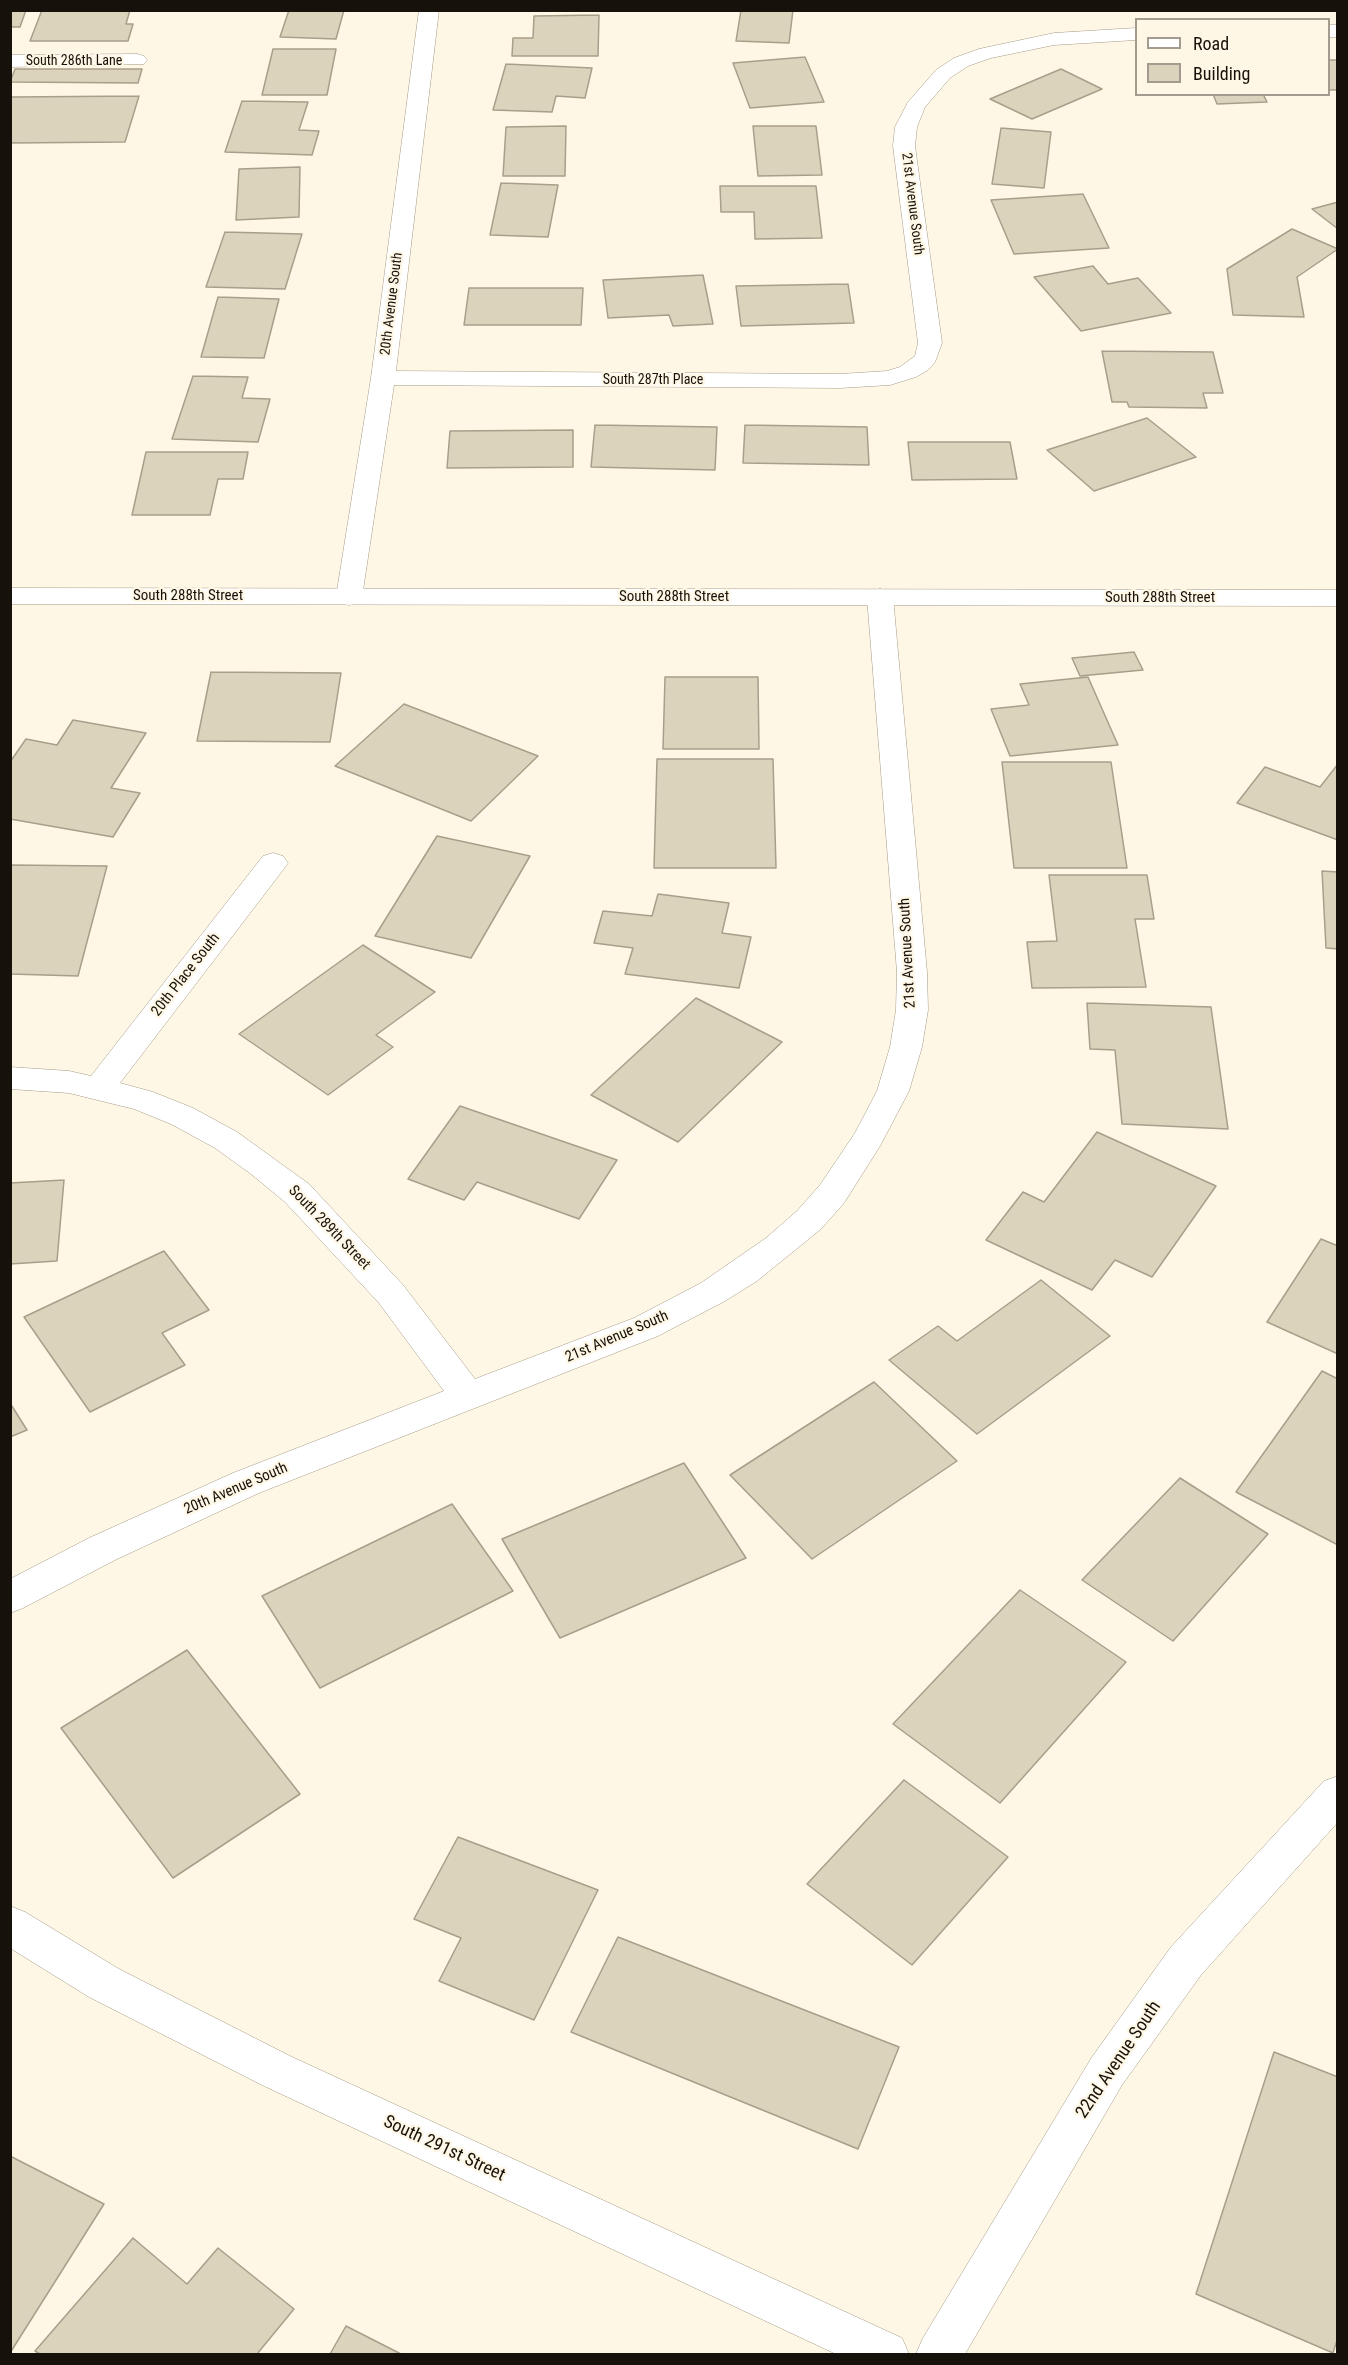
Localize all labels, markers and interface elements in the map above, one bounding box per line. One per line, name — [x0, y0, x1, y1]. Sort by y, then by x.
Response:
legend — [1135, 18, 1330, 96]
text: Road — [1193, 33, 1229, 54]
street label: South 286th Lane — [26, 53, 122, 69]
text: Building — [1193, 63, 1250, 84]
street label: 21st Avenue South — [897, 152, 927, 256]
street label: 20th Avenue South — [377, 252, 407, 356]
street label: South 287th Place — [603, 372, 703, 388]
street label: South 288th Street — [133, 587, 243, 605]
street label: South 288th Street — [619, 588, 729, 606]
street label: South 288th Street — [1105, 589, 1215, 607]
street label: 21st Avenue South — [896, 897, 920, 1009]
street label: 20th Place South — [148, 930, 224, 1020]
street label: South 289th Street — [284, 1182, 374, 1274]
street label: 21st Avenue South — [563, 1307, 671, 1367]
street label: 20th Avenue South — [181, 1459, 291, 1519]
street label: 22nd Avenue South — [1072, 1997, 1166, 2123]
street label: South 291st Street — [380, 2111, 508, 2187]

